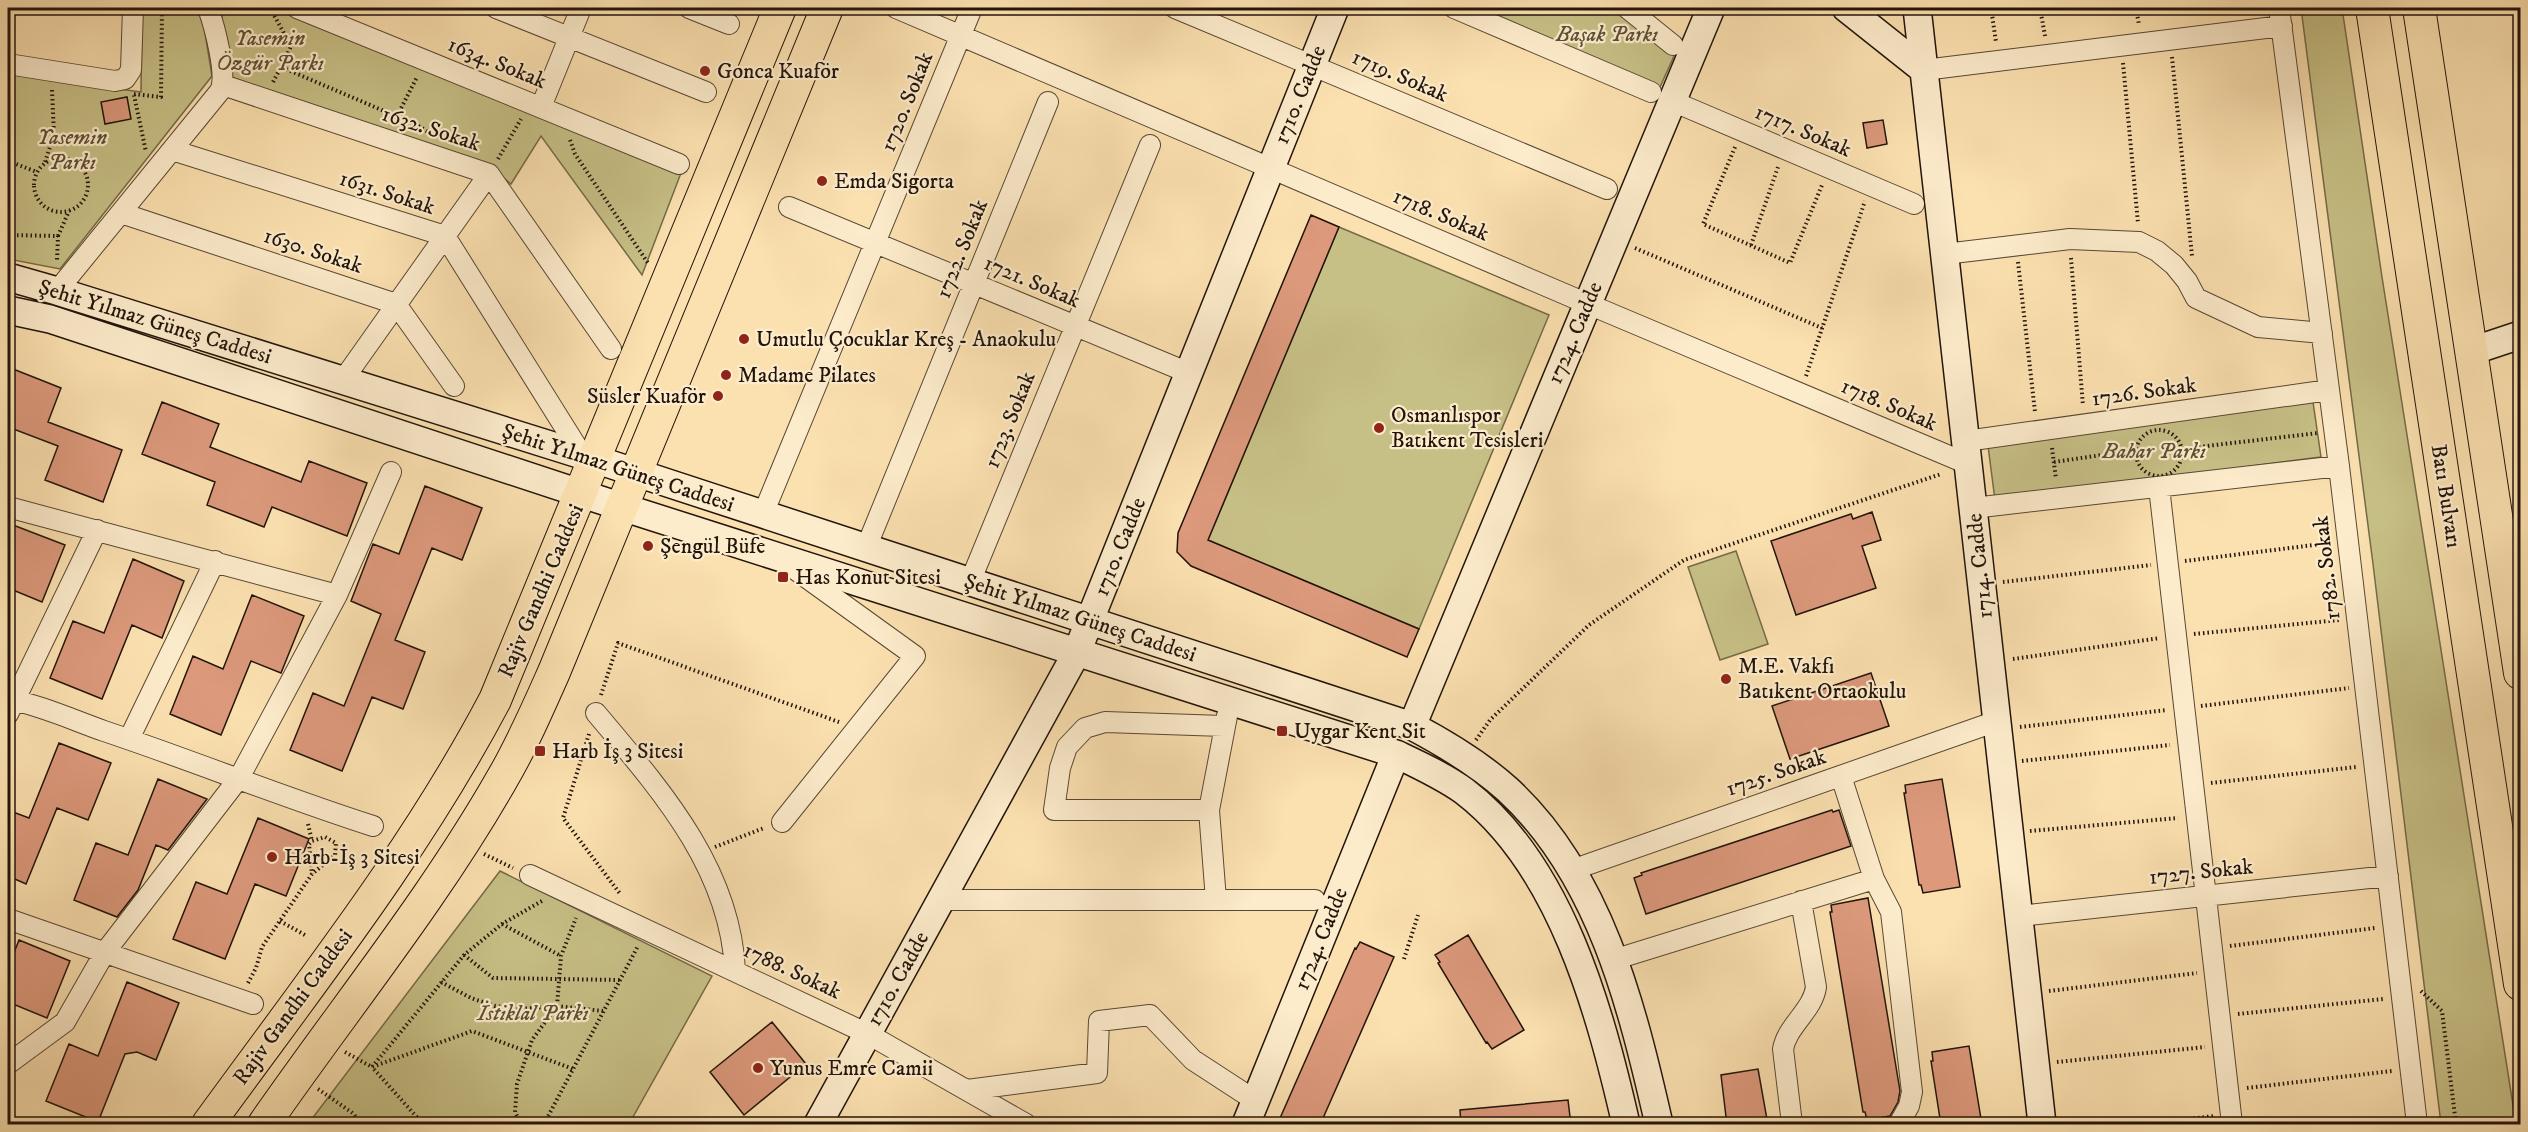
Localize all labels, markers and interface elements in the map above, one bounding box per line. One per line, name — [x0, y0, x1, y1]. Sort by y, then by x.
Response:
park label: Başak Parkı — [1555, 21, 1658, 48]
park label: Yasemin Özgür Parkı — [216, 25, 324, 77]
street label: 1634. Sokak — [444, 31, 550, 95]
street label: 1710. Cadde — [1268, 42, 1332, 148]
street label: 1719. Sokak — [1348, 44, 1452, 108]
street label: 1720. Sokak — [875, 48, 939, 156]
place label: Gonca Kuaför — [717, 58, 840, 85]
marker: Gonca Kuaför — [698, 64, 712, 78]
street label: 1717. Sokak — [1751, 99, 1856, 163]
street label: 1632. Sokak — [378, 100, 484, 158]
park label: Yasemin Parkı — [37, 124, 107, 176]
street label: 1631. Sokak — [336, 165, 438, 221]
place label: Emda Sigorta — [834, 168, 955, 195]
marker: Emda Sigorta — [815, 174, 829, 188]
street label: 1718. Sokak — [1389, 183, 1493, 247]
street label: 1722. Sokak — [930, 195, 994, 303]
street label: 1630. Sokak — [260, 222, 366, 280]
street label: 1721. Sokak — [980, 250, 1084, 314]
street label: Şehit Yılmaz Güneş Caddesi — [35, 274, 275, 370]
street label: 1724. Cadde — [1541, 278, 1609, 388]
place label: Umutlu Çocuklar Kreş - Anaokulu — [756, 326, 1056, 353]
marker: Umutlu Çocuklar Kreş - Anaokulu — [737, 332, 751, 346]
place label: Madame Pilates — [738, 362, 876, 389]
marker: Madame Pilates — [719, 368, 733, 382]
street label: 1723. Sokak — [978, 368, 1042, 472]
street label: 1726. Sokak — [2090, 371, 2198, 413]
street label: 1718. Sokak — [1837, 373, 1941, 437]
place label: Süsler Kuaför — [587, 383, 707, 410]
marker: Süsler Kuaför — [711, 389, 725, 403]
place label: Osmanlıspor Batıkent Tesisleri — [1391, 402, 1543, 454]
street label: Şehit Yılmaz Güneş Caddesi — [499, 418, 737, 518]
marker: Osmanlıspor Batıkent Tesisleri — [1372, 421, 1386, 435]
park label: Bahar Parkı — [2101, 438, 2206, 465]
street label: Batı Bulvarı — [2424, 442, 2468, 550]
street label: 1710. Cadde — [1088, 494, 1152, 600]
street label: Rajiv Gandhi Caddesi — [492, 500, 590, 682]
street label: 1714. Cadde — [1961, 512, 1999, 620]
street label: 1782. Sokak — [2307, 514, 2347, 622]
place label: Şengül Büfe — [660, 533, 765, 560]
marker: Şengül Büfe — [641, 539, 655, 553]
place label: Has Konut Sitesi — [795, 564, 941, 591]
street label: Şehit Yılmaz Güneş Caddesi — [961, 568, 1199, 668]
marker: Has Konut Sitesi — [776, 570, 790, 584]
place label: M.E. Vakfı Batıkent Ortaokulu — [1738, 653, 1906, 705]
marker: M.E. Vakfı Batıkent Ortaokulu — [1719, 672, 1733, 686]
place label: Uygar Kent Sit — [1294, 718, 1426, 745]
marker: Uygar Kent Sit — [1275, 724, 1289, 738]
place label: Harb İş 3 Sitesi — [552, 738, 683, 765]
street label: 1725. Sokak — [1723, 743, 1830, 803]
marker: Harb İş 3 Sitesi — [533, 744, 547, 758]
place label: Harb-İş 3 Sitesi — [284, 844, 420, 871]
marker: Harb-İş 3 Sitesi — [265, 850, 279, 864]
street label: 1727. Sokak — [2148, 853, 2255, 891]
street label: 1724. Cadde — [1288, 884, 1354, 994]
street label: Rajiv Gandhi Caddesi — [227, 924, 359, 1090]
street label: 1710. Cadde — [861, 927, 935, 1031]
street label: 1788. Sokak — [739, 937, 845, 1005]
park label: İstiklal Parkı — [476, 1000, 589, 1027]
place label: Yunus Emre Camii — [770, 1055, 933, 1082]
marker: Yunus Emre Camii — [751, 1061, 765, 1075]

